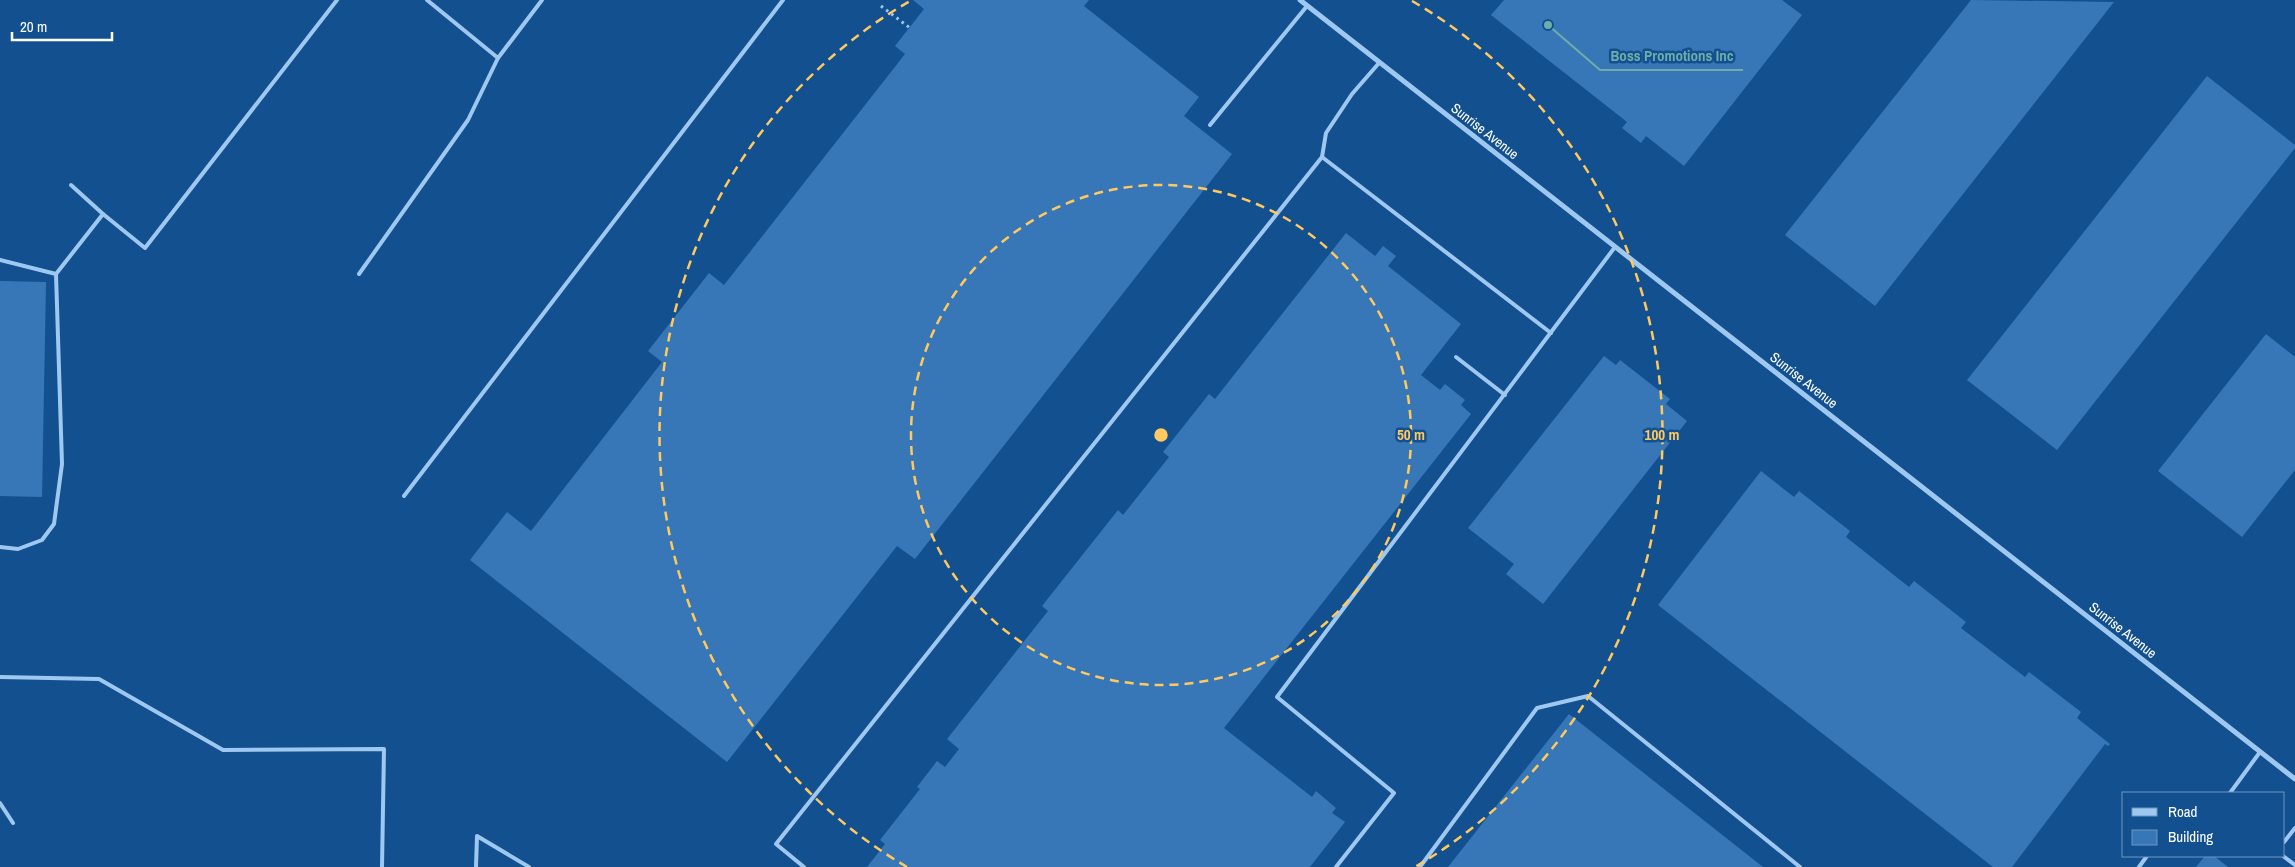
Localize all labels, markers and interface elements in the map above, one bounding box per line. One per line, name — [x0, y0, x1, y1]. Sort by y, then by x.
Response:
scale bar — [12, 10, 112, 42]
text: 20 m — [20, 16, 47, 37]
callout: Boss Promotions Inc — [1600, 40, 1743, 70]
text: Boss Promotions Inc — [1610, 45, 1734, 66]
street label: Sunrise Avenue — [1448, 99, 1522, 163]
street label: Sunrise Avenue — [1767, 348, 1841, 412]
text: 50 m — [1397, 424, 1425, 445]
text: 100 m — [1645, 424, 1679, 445]
centre of rings — [1152, 426, 1170, 444]
street label: Sunrise Avenue — [2086, 598, 2160, 662]
legend — [2122, 792, 2285, 857]
text: Road — [2168, 801, 2197, 822]
text: Building — [2168, 826, 2213, 847]

